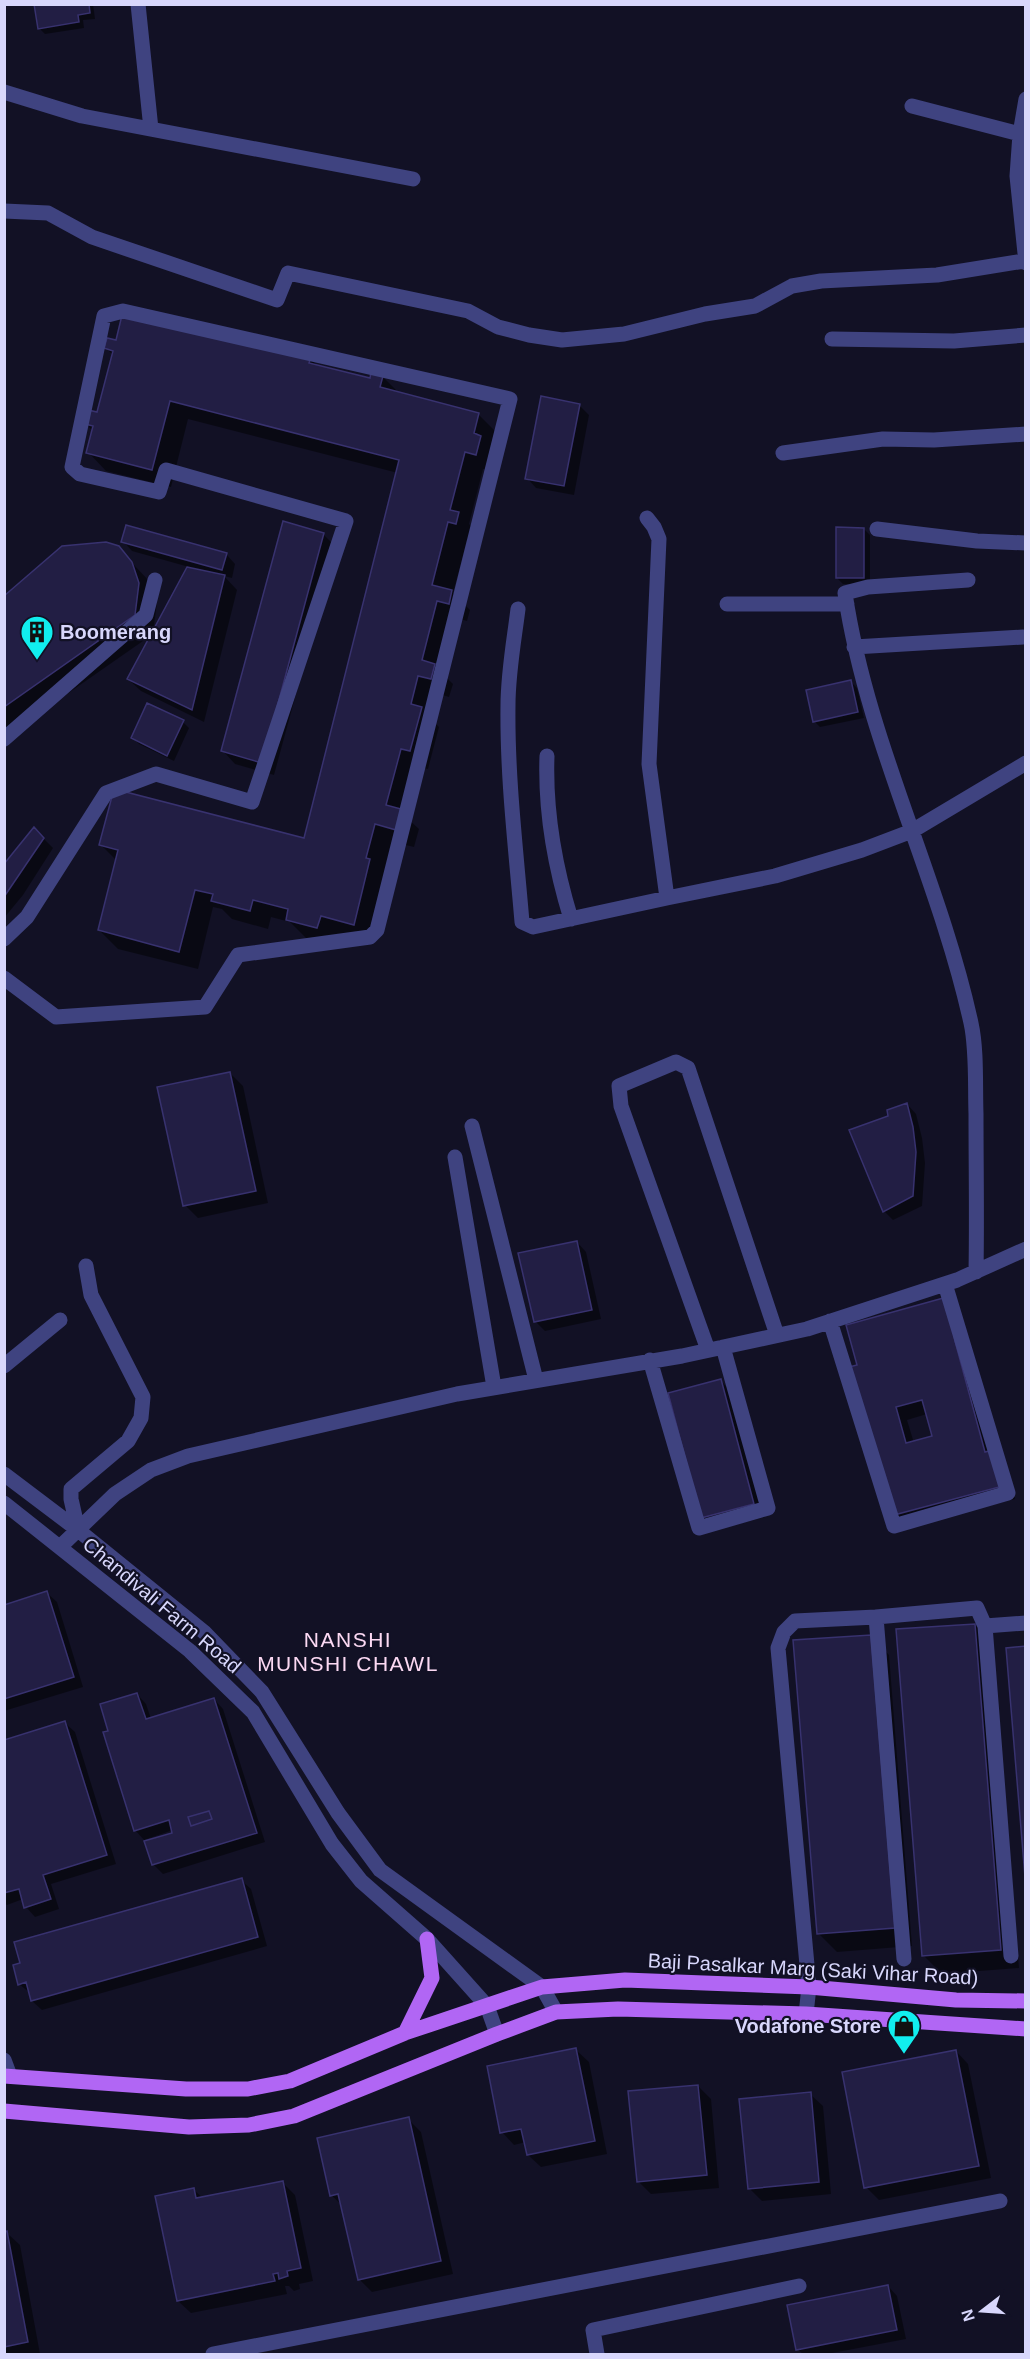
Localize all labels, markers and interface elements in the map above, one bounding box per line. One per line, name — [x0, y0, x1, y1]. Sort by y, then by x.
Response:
building icon: Boomerang — [19, 614, 55, 661]
place label: Boomerang — [60, 621, 171, 643]
street label: Chandivali Farm Road — [79, 1533, 245, 1677]
district label: NANSHI MUNSHI CHAWL — [257, 1628, 439, 1675]
street label: Baji Pasalkar Marg (Saki Vihar Road) — [647, 1949, 979, 1989]
shop icon: Vodafone Store — [886, 2008, 922, 2055]
place label: Vodafone Store — [735, 2015, 881, 2037]
north arrow — [952, 2281, 1012, 2341]
text: N — [958, 2307, 978, 2323]

